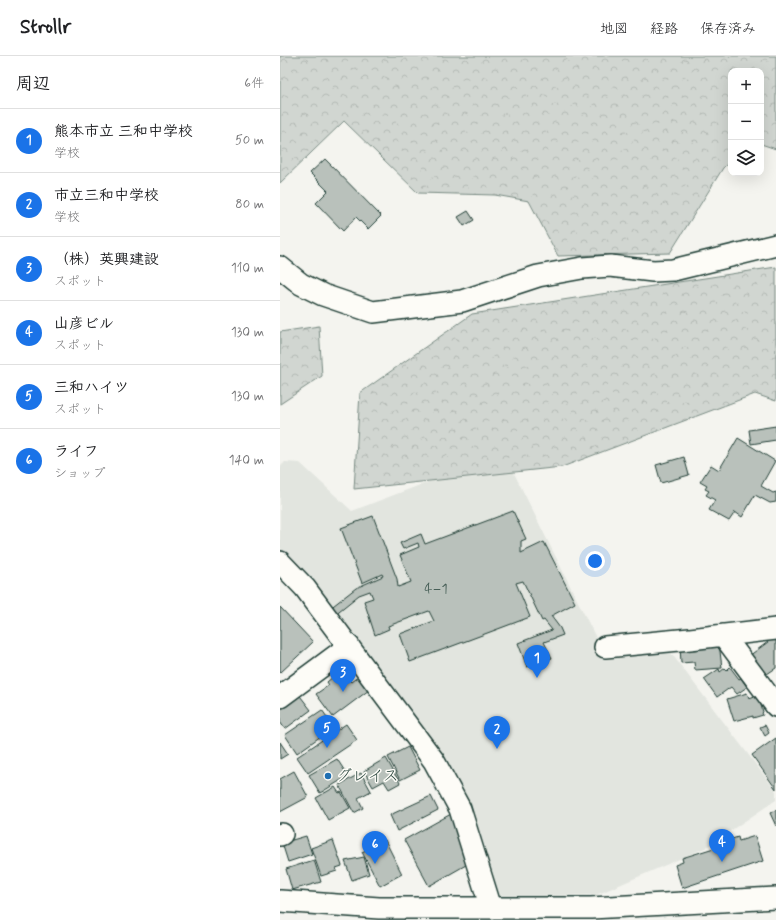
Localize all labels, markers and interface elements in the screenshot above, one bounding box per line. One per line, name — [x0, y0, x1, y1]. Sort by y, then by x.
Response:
text: Strollr — [20, 15, 71, 40]
text: 地図 — [600, 20, 628, 38]
text: 経路 — [650, 20, 678, 38]
text: 保存済み — [700, 20, 756, 38]
map controls — [728, 68, 764, 176]
button: + — [728, 68, 764, 104]
text: 周辺 — [16, 73, 50, 95]
text: 6件 — [244, 75, 264, 92]
button: − — [728, 104, 764, 140]
text: 熊本市立 三和中学校 — [54, 122, 193, 142]
text: 1 — [26, 132, 32, 149]
text: 50 m — [235, 132, 264, 149]
button: layers — [728, 140, 764, 176]
text: 学校 — [54, 145, 80, 162]
text: 市立三和中学校 — [54, 186, 159, 206]
text: 2 — [26, 196, 32, 213]
text: 80 m — [235, 196, 264, 213]
text: 学校 — [54, 209, 80, 226]
text: （株）英興建設 — [54, 250, 159, 270]
text: 3 — [26, 260, 32, 277]
text: 110 m — [231, 260, 264, 277]
text: スポット — [54, 273, 106, 290]
text: 山彦ビル — [54, 314, 114, 334]
text: 4 — [25, 324, 33, 341]
text: 130 m — [231, 324, 264, 341]
text: スポット — [54, 337, 106, 354]
text: 三和ハイツ — [54, 378, 129, 398]
text: 5 — [25, 388, 33, 405]
text: 130 m — [231, 388, 264, 405]
text: スポット — [54, 401, 106, 418]
text: ライフ — [54, 442, 99, 462]
text: 6 — [26, 452, 32, 469]
text: 140 m — [229, 452, 264, 469]
text: ショップ — [54, 465, 105, 482]
your location — [585, 551, 605, 571]
house number: 4−1 — [424, 580, 448, 598]
pin: 1 — [524, 645, 550, 678]
pin: 3 — [330, 659, 356, 692]
pin: 5 — [314, 715, 340, 748]
pin: 2 — [484, 716, 510, 749]
place label: グレイス — [336, 766, 399, 787]
marker: グレイス — [323, 771, 333, 781]
pin: 4 — [709, 829, 735, 862]
pin: 6 — [362, 831, 388, 864]

